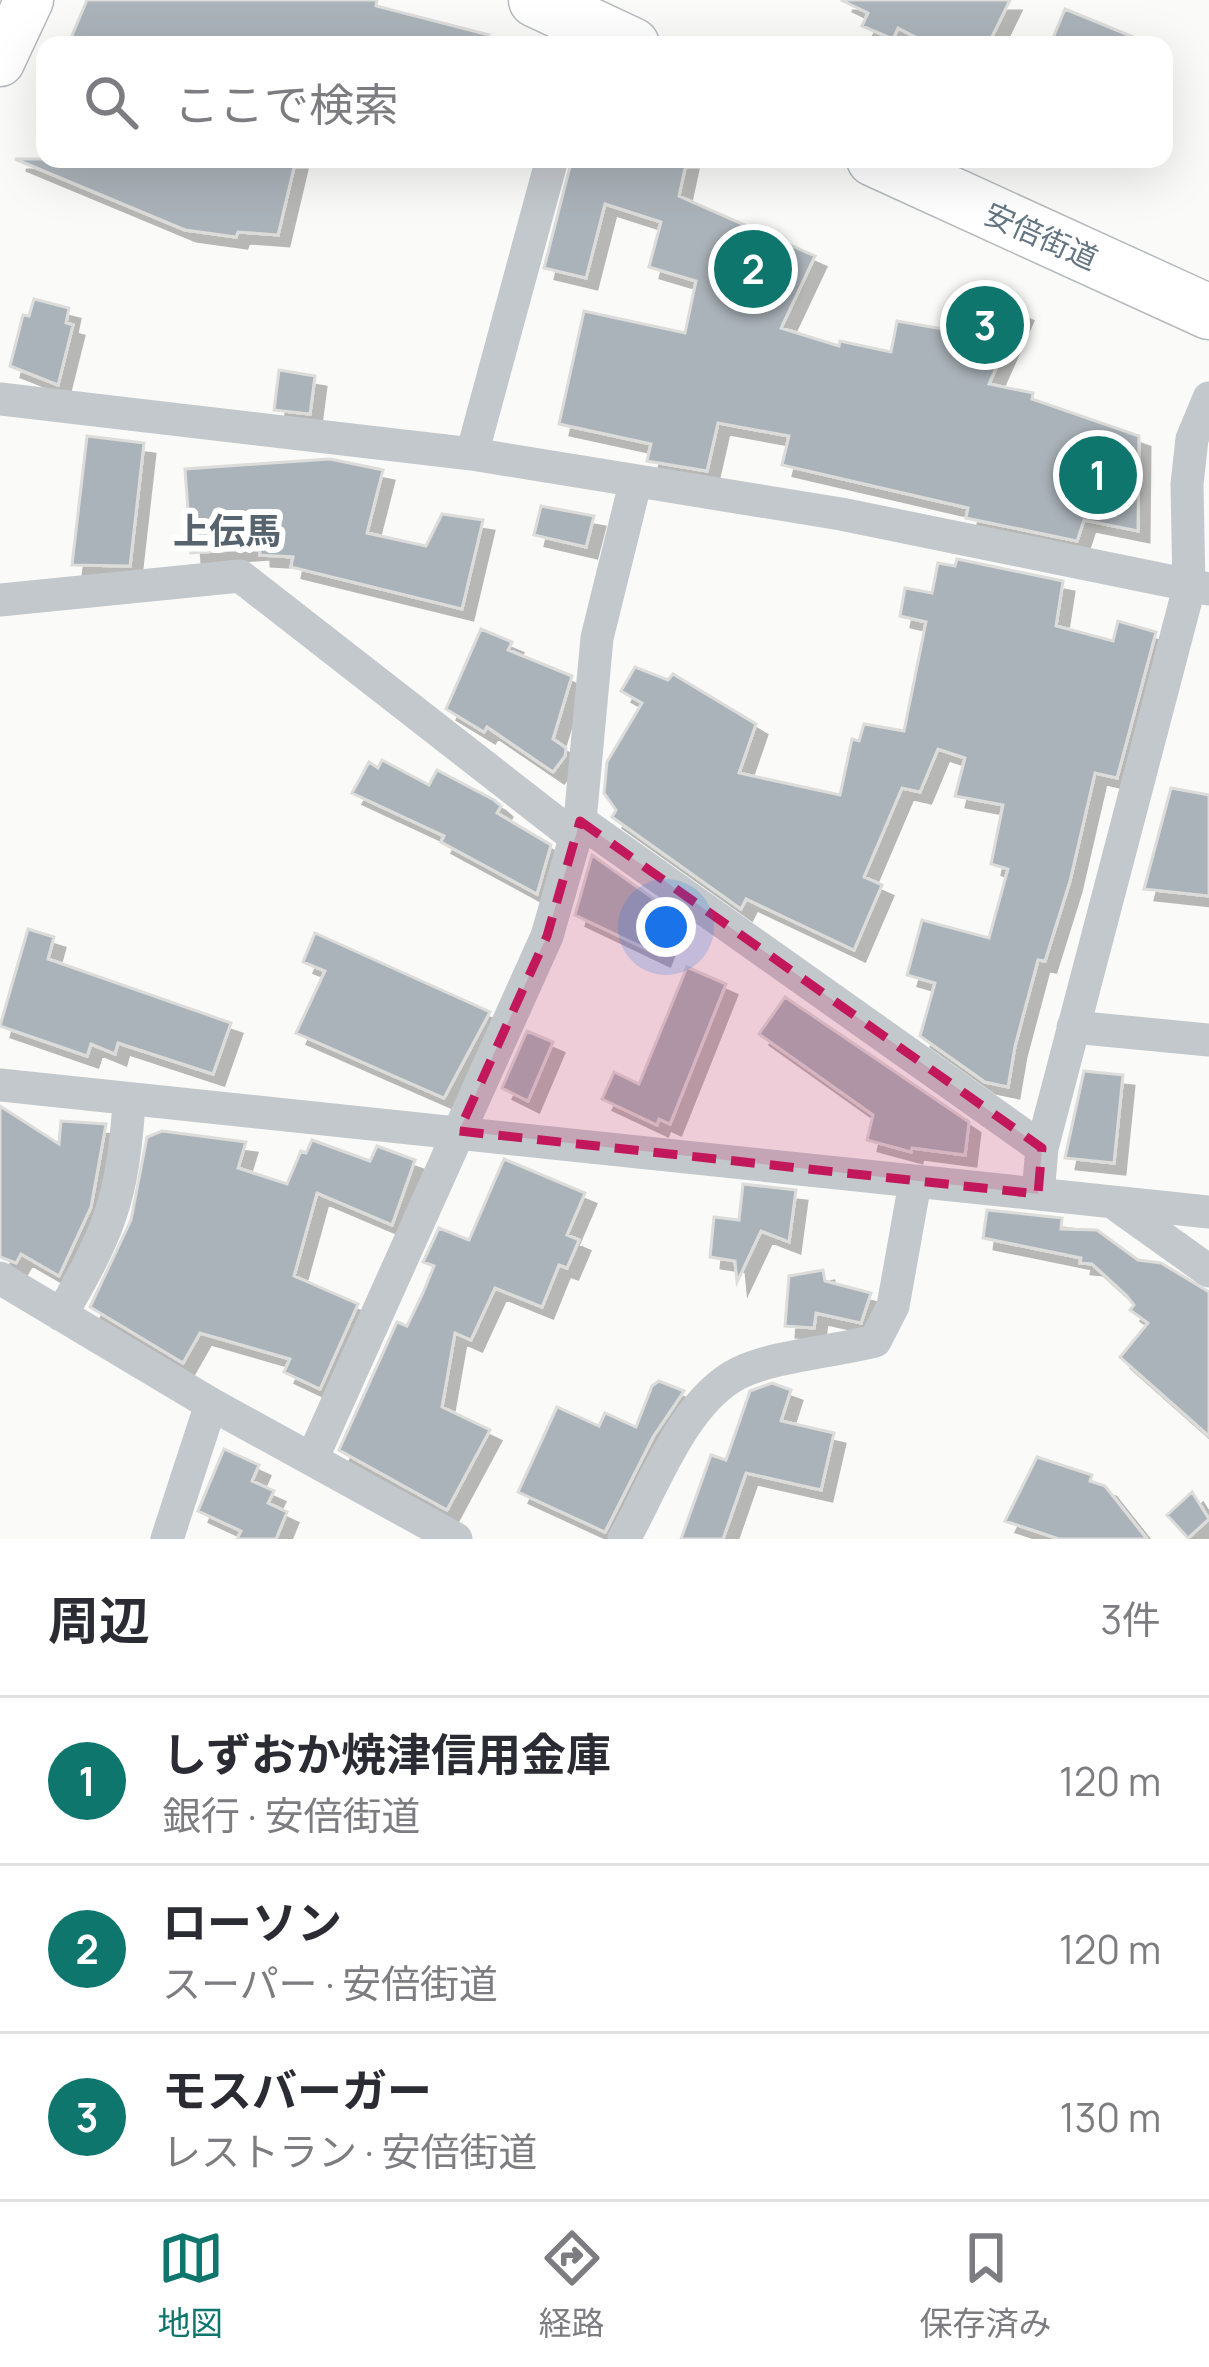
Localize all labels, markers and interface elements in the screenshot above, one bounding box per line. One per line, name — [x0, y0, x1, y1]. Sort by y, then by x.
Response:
search box — [36, 36, 1173, 168]
icon: search — [78, 69, 144, 135]
text: ここで検索 — [174, 73, 399, 135]
street label: 安倍街道 — [978, 192, 1105, 279]
pin: 2 — [714, 224, 792, 314]
pin: 3 — [946, 280, 1024, 370]
pin: 1 — [1059, 430, 1137, 520]
district label: 上伝馬 — [173, 506, 281, 555]
your location — [636, 897, 696, 957]
text: 周辺 — [48, 1585, 150, 1654]
text: 3件 — [1100, 1592, 1161, 1646]
text: しずおか焼津信用金庫 — [162, 1723, 611, 1785]
text: 1 — [78, 1754, 96, 1808]
text: 120 m — [1059, 1754, 1161, 1808]
text: 銀行 · 安倍街道 — [162, 1788, 420, 1842]
text: ローソン — [162, 1891, 342, 1953]
text: 2 — [75, 1922, 99, 1976]
text: 120 m — [1059, 1922, 1161, 1976]
text: スーパー · 安倍街道 — [162, 1956, 498, 2010]
text: モスバーガー — [162, 2059, 432, 2121]
text: 3 — [76, 2090, 98, 2144]
text: 130 m — [1060, 2090, 1161, 2144]
text: レストラン · 安倍街道 — [162, 2124, 537, 2178]
tab: 地図 — [158, 2225, 224, 2345]
tab: 経路 — [539, 2225, 605, 2345]
tab: 保存済み — [920, 2225, 1052, 2345]

